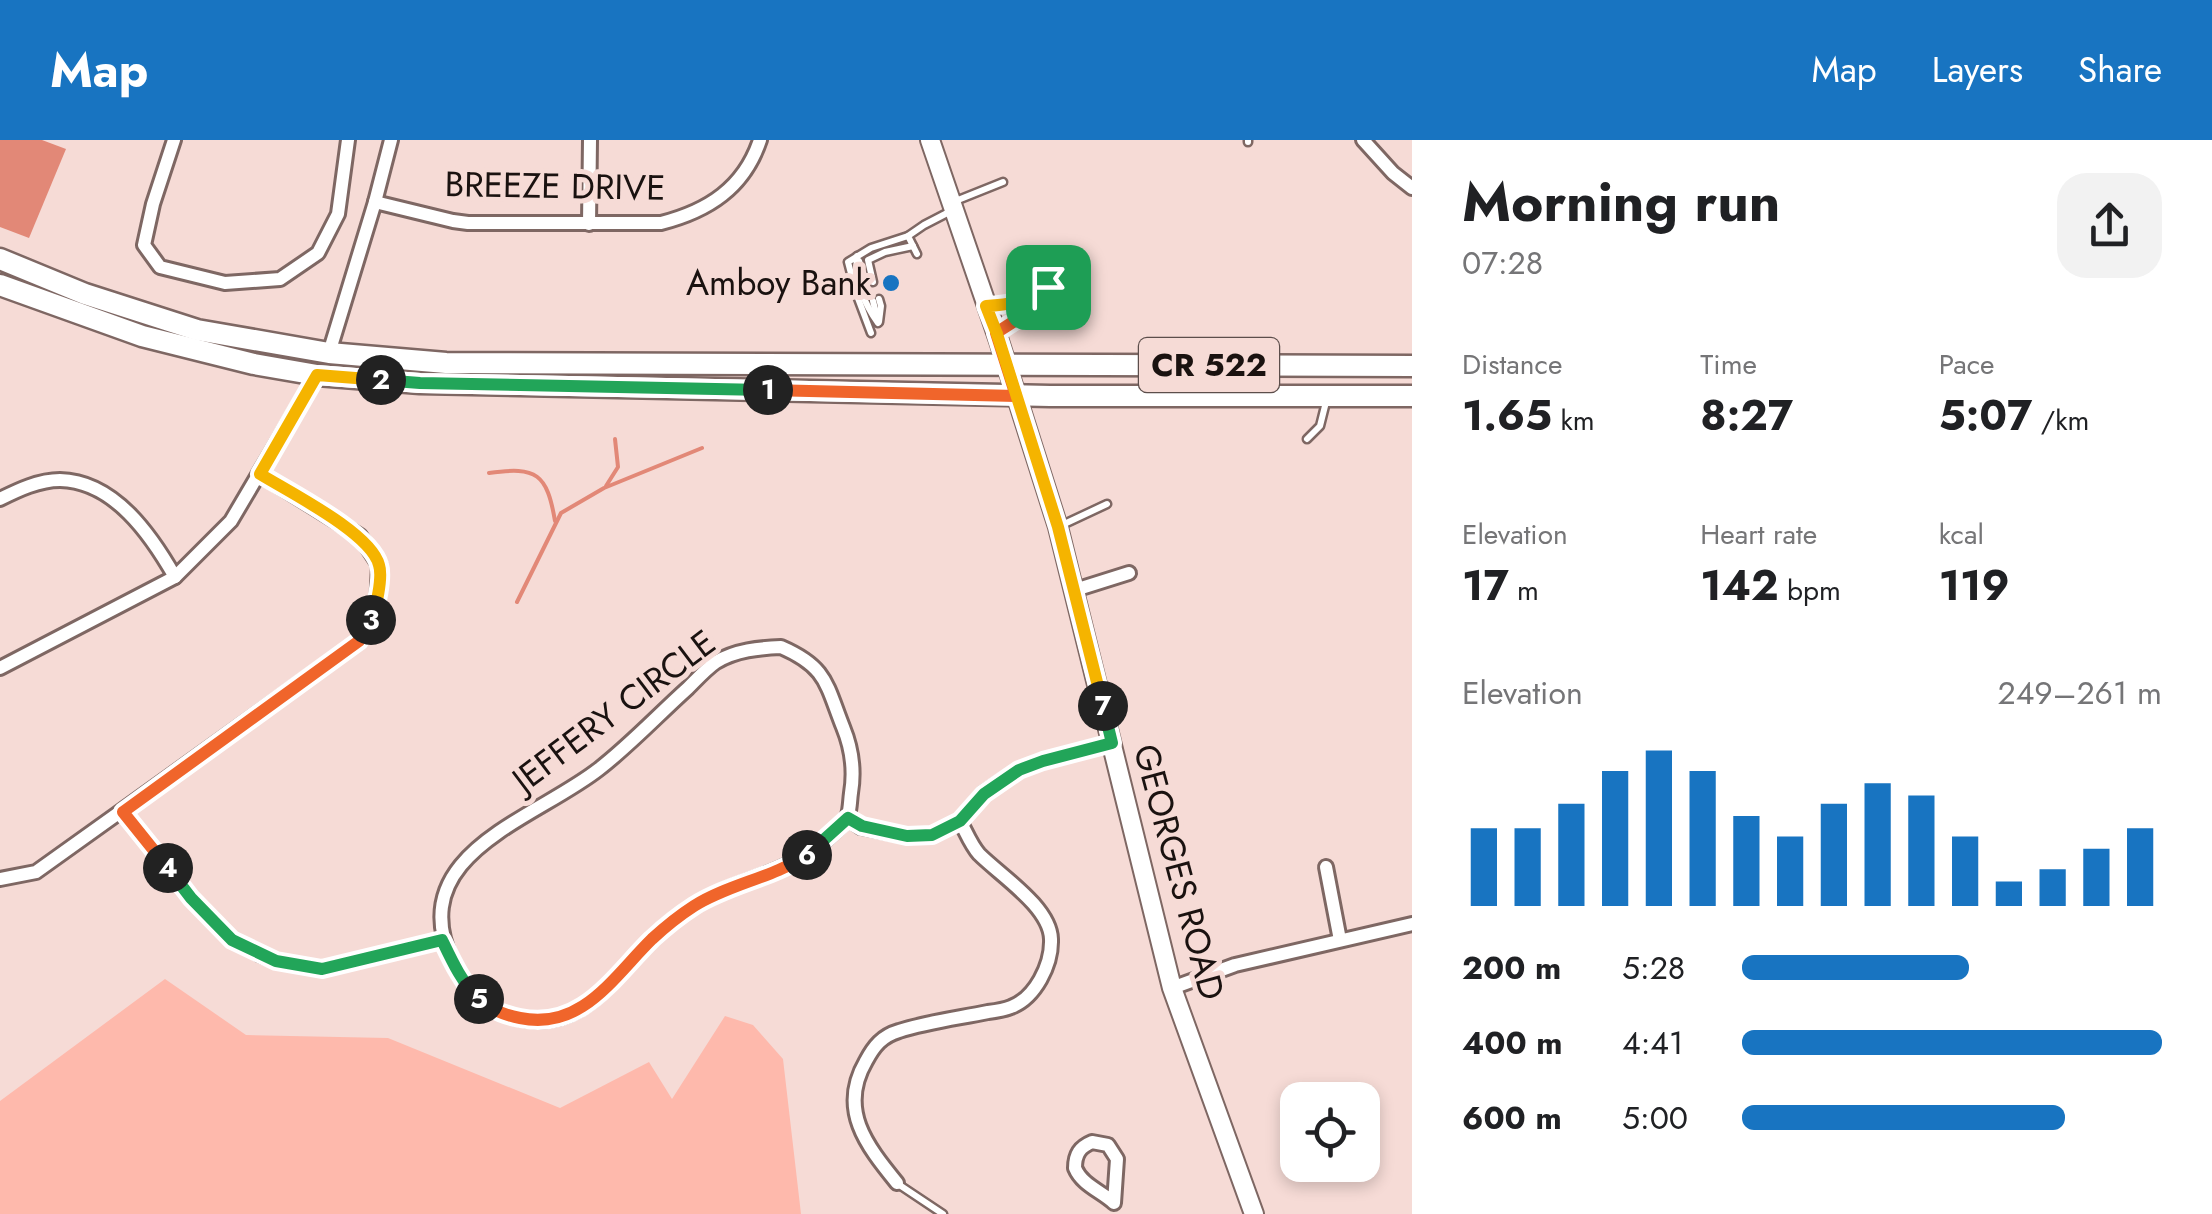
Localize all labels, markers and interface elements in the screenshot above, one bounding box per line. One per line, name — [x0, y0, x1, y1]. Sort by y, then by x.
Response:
text: Map — [50, 36, 148, 105]
text: Map — [1812, 45, 1877, 95]
text: Layers — [1932, 45, 2023, 95]
text: Share — [2078, 45, 2162, 95]
street label: BREEZE DRIVE — [444, 159, 666, 213]
text: Morning run — [1462, 162, 1780, 242]
button: share — [2057, 173, 2162, 278]
text: 07:28 — [1462, 240, 1543, 286]
pin — [1006, 245, 1091, 330]
place label: Amboy Bank — [686, 258, 872, 308]
icon: arrive — [1021, 260, 1076, 315]
marker: Amboy Bank — [880, 272, 902, 294]
road number: CR 522 — [1139, 338, 1279, 392]
text: Distance — [1462, 344, 1562, 385]
text: Time — [1700, 344, 1757, 385]
text: Pace — [1939, 344, 1994, 385]
pin: 2 — [356, 355, 406, 405]
text: 2 — [372, 359, 390, 400]
pin: 1 — [743, 365, 793, 415]
text: 1 — [761, 369, 775, 410]
text: 1.65 — [1462, 385, 1552, 446]
text: 8:27 — [1700, 385, 1793, 446]
text: 5:07 — [1939, 385, 2032, 446]
text: km — [1552, 400, 1595, 441]
text: /km — [2032, 400, 2089, 441]
text: Elevation — [1462, 514, 1568, 555]
text: Heart rate — [1700, 514, 1817, 555]
text: kcal — [1939, 514, 1984, 555]
text: 17 — [1462, 555, 1509, 616]
text: 142 — [1700, 555, 1779, 616]
text: 119 — [1939, 555, 2010, 616]
text: m — [1509, 570, 1539, 611]
text: bpm — [1779, 570, 1841, 611]
pin: 3 — [346, 595, 396, 645]
text: 3 — [362, 599, 380, 640]
street label: JEFFERY CIRCLE — [499, 618, 726, 806]
text: Elevation — [1462, 670, 1583, 716]
text: 249–261 m — [1997, 670, 2162, 716]
pin: 7 — [1078, 681, 1128, 731]
text: 7 — [1095, 685, 1111, 726]
street label: GEORGES ROAD — [1121, 739, 1237, 1005]
pin: 6 — [782, 830, 832, 880]
text: 6 — [798, 834, 816, 875]
pin: 4 — [143, 843, 193, 893]
text: 4 — [158, 847, 178, 888]
text: 200 m — [1462, 945, 1561, 991]
text: 5:28 — [1622, 945, 1685, 991]
pin: 5 — [454, 974, 504, 1024]
text: 5 — [470, 978, 488, 1019]
text: 400 m — [1462, 1020, 1563, 1066]
text: 4:41 — [1622, 1020, 1683, 1066]
map controls — [1280, 1082, 1380, 1182]
button: locate — [1280, 1082, 1380, 1182]
text: 600 m — [1462, 1095, 1562, 1141]
text: 5:00 — [1622, 1095, 1688, 1141]

